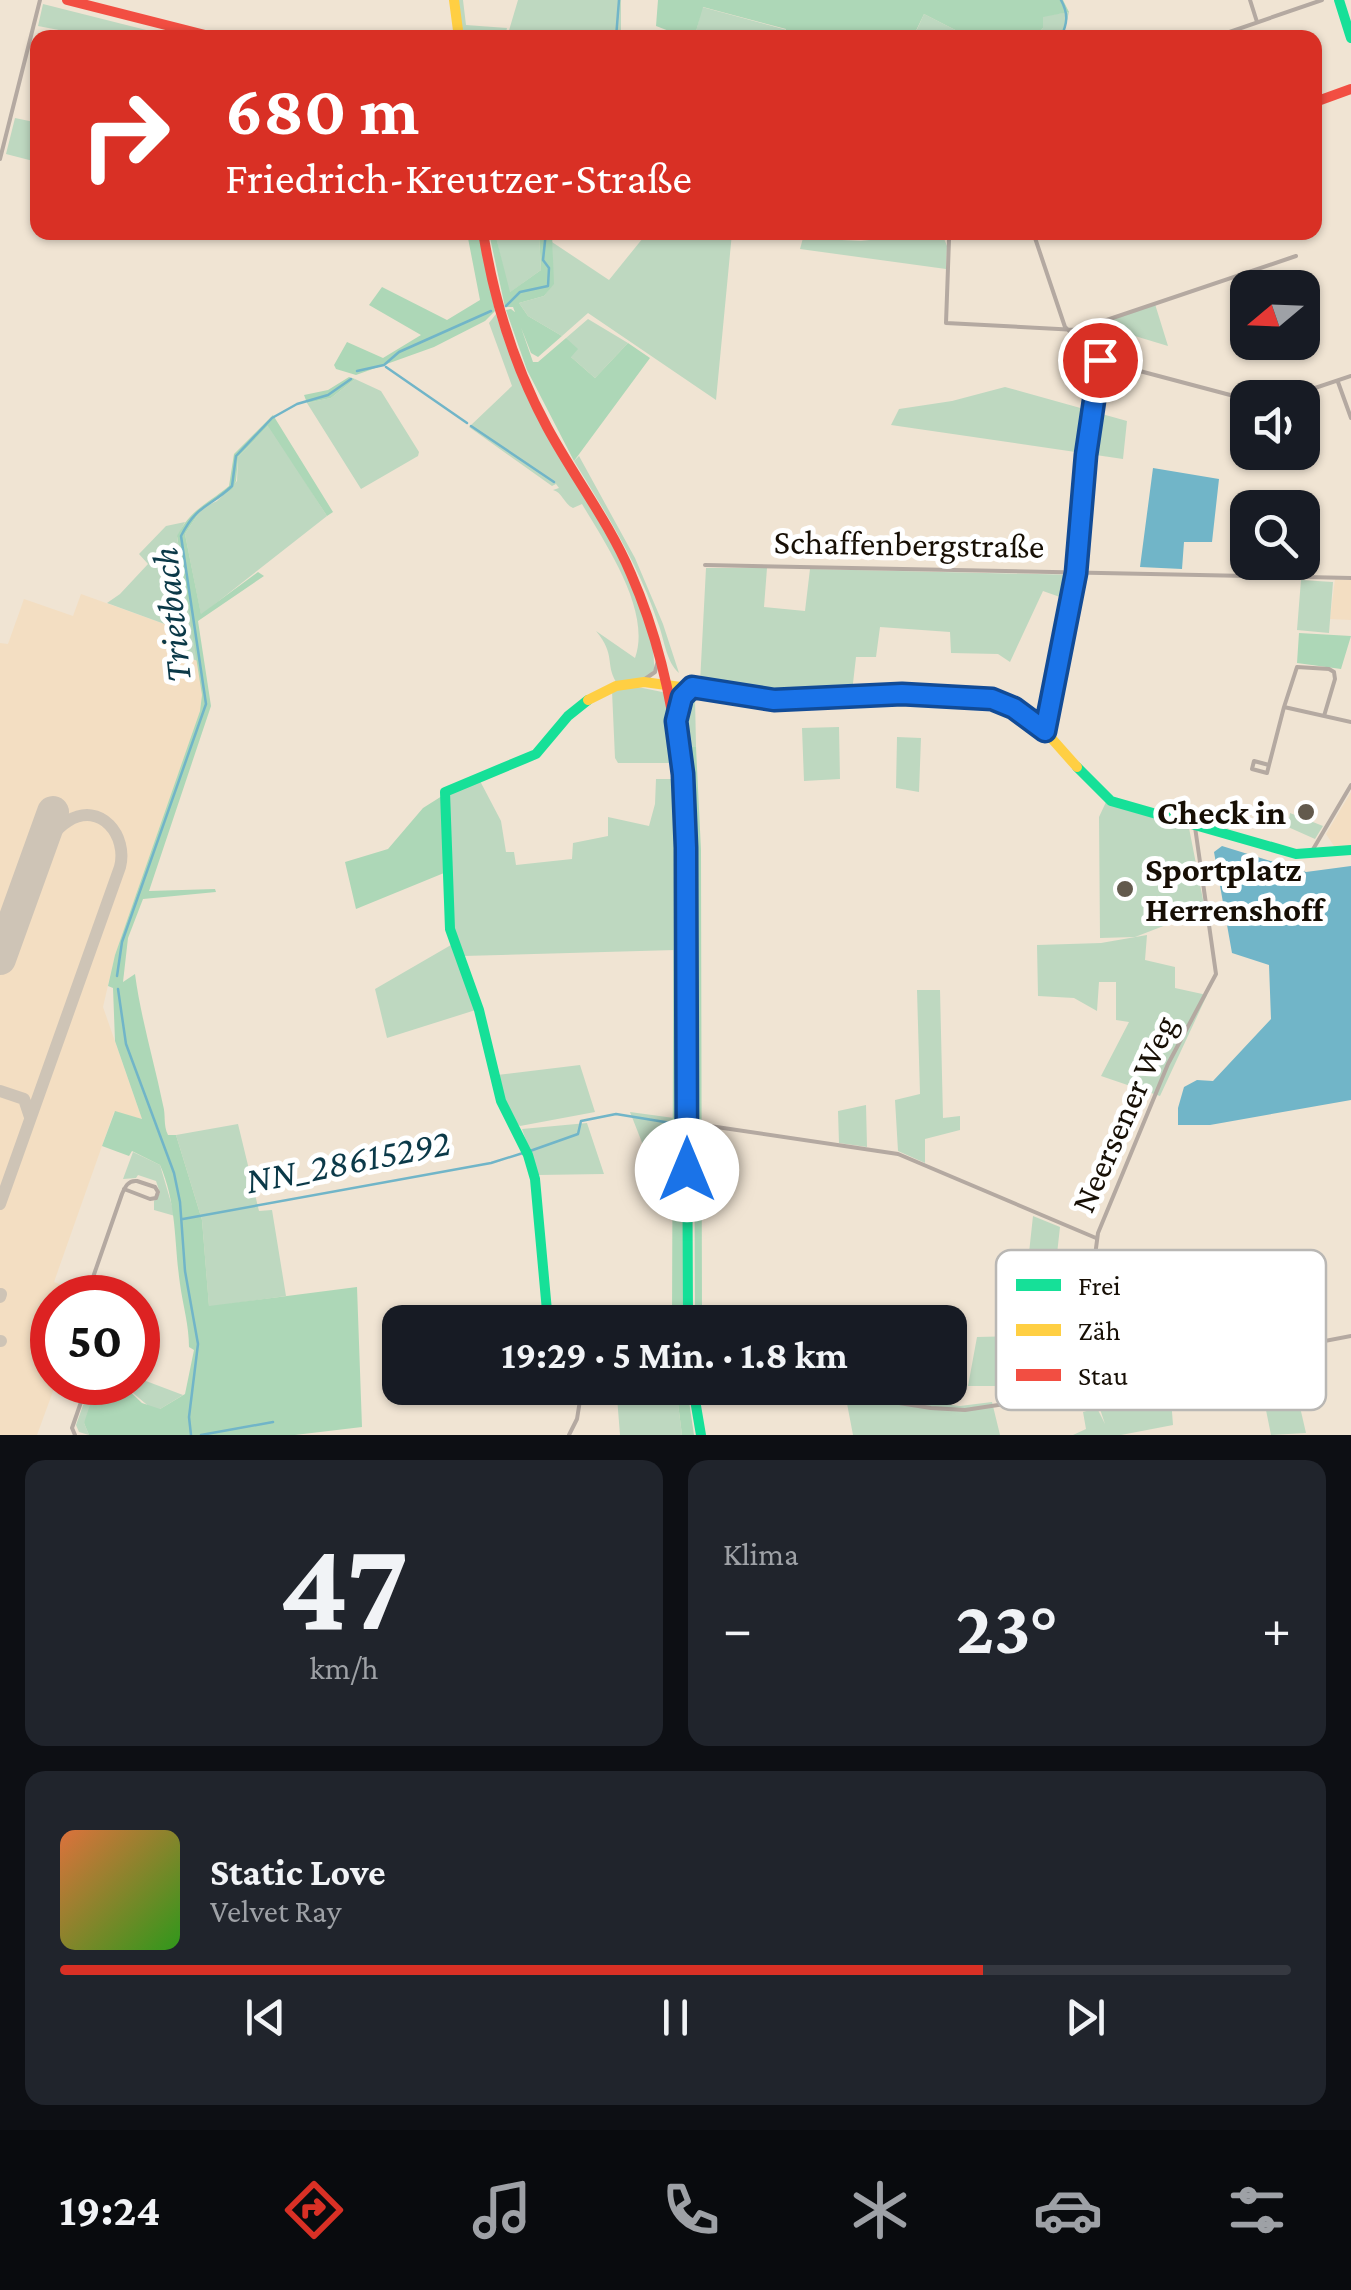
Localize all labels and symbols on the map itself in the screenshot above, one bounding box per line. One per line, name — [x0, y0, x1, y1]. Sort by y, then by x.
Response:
north arrow — [1230, 270, 1320, 360]
pin — [1058, 318, 1143, 403]
street label: Schaffenbergstraße — [773, 522, 1045, 566]
water label: Trietbach — [143, 545, 199, 685]
place label: Check in — [1157, 793, 1286, 832]
marker: Check in — [1295, 801, 1317, 823]
place label: Sportplatz Herrenshoff — [1145, 850, 1327, 929]
marker: Sportplatz Herrenshoff — [1114, 878, 1136, 900]
street label: Neersener Weg — [1063, 1010, 1185, 1218]
position arrow — [635, 1118, 739, 1222]
water label: NN_28615292 — [242, 1121, 454, 1201]
legend — [996, 1250, 1326, 1410]
text: Frei — [1078, 1270, 1121, 1301]
speed limit sign: 50 — [30, 1275, 160, 1405]
text: Zäh — [1078, 1315, 1121, 1346]
text: Stau — [1078, 1360, 1128, 1391]

